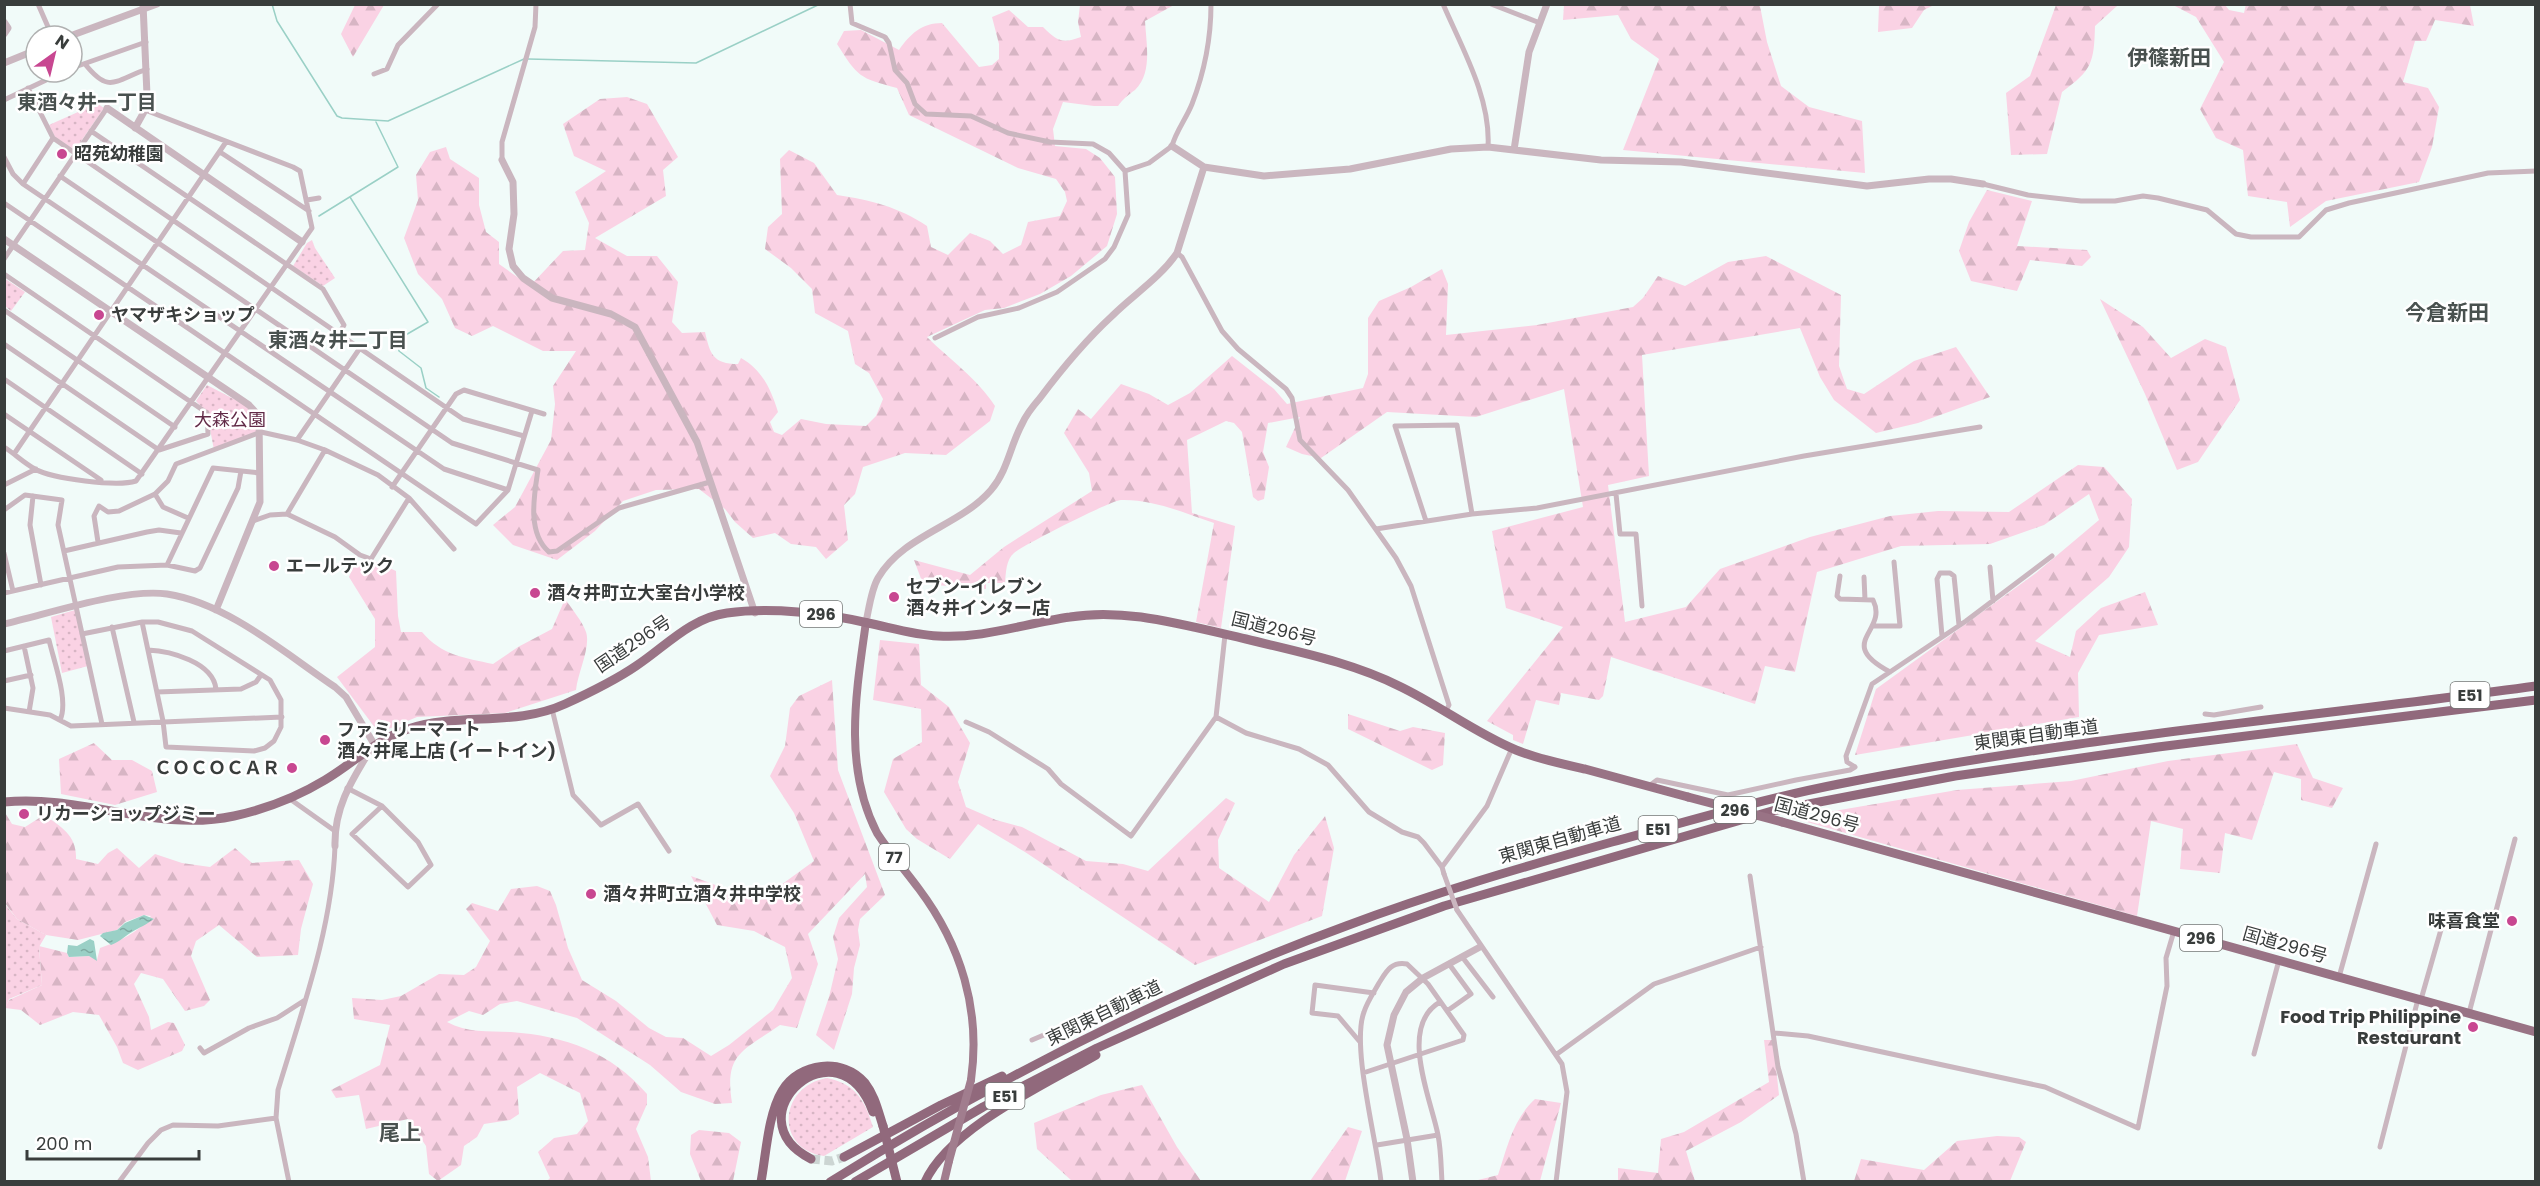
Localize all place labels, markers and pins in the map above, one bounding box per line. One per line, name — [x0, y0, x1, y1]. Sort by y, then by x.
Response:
place label: 昭苑幼稚園 — [74, 141, 164, 166]
marker: 昭苑幼稚園 — [55, 147, 69, 161]
place label: ヤマザキショップ — [111, 302, 255, 327]
marker: ヤマザキショップ — [92, 308, 106, 322]
place label: エールテック — [286, 553, 394, 578]
marker: エールテック — [267, 559, 281, 573]
place label: セブン-イレブン 酒々井インター店 — [906, 574, 1050, 620]
place label: 酒々井町立大室台小学校 — [547, 580, 745, 605]
marker: 酒々井町立大室台小学校 — [528, 586, 542, 600]
marker: セブン-イレブン 酒々井インター店 — [887, 590, 901, 604]
place label: ファミリーマート 酒々井尾上店 (イートイン) — [337, 717, 556, 763]
marker: ファミリーマート 酒々井尾上店 (イートイン) — [318, 733, 332, 747]
place label: ＣＯＣＯＣＡＲ — [154, 755, 280, 780]
marker: ＣＯＣＯＣＡＲ — [285, 761, 299, 775]
place label: リカーショップジミー — [36, 801, 216, 826]
marker: リカーショップジミー — [17, 807, 31, 821]
place label: 酒々井町立酒々井中学校 — [603, 881, 801, 906]
marker: 酒々井町立酒々井中学校 — [584, 887, 598, 901]
place label: 味喜食堂 — [2428, 908, 2500, 933]
marker: 味喜食堂 — [2505, 914, 2519, 928]
place label: Food Trip Philippine Restaurant — [2280, 1004, 2461, 1050]
marker: Food Trip Philippine Restaurant — [2466, 1020, 2480, 1034]

